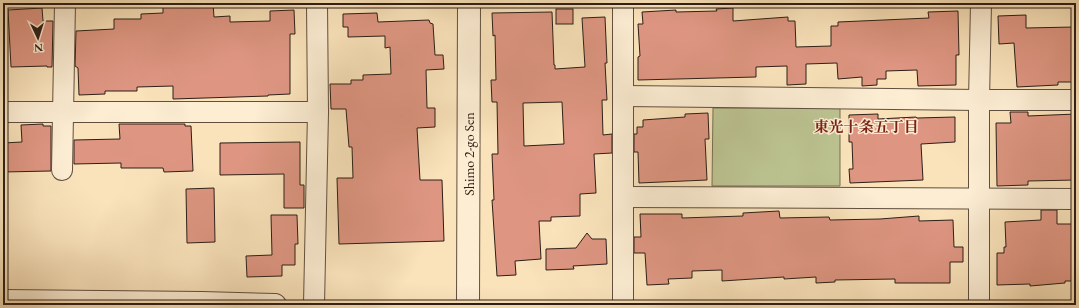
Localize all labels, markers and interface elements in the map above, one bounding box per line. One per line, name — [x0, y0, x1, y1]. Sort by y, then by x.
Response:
north arrow — [18, 18, 58, 58]
text: N — [34, 41, 44, 55]
street label: Shimo 2-go Sen — [460, 112, 478, 196]
district label: 東光十条五丁目 — [813, 117, 919, 136]

